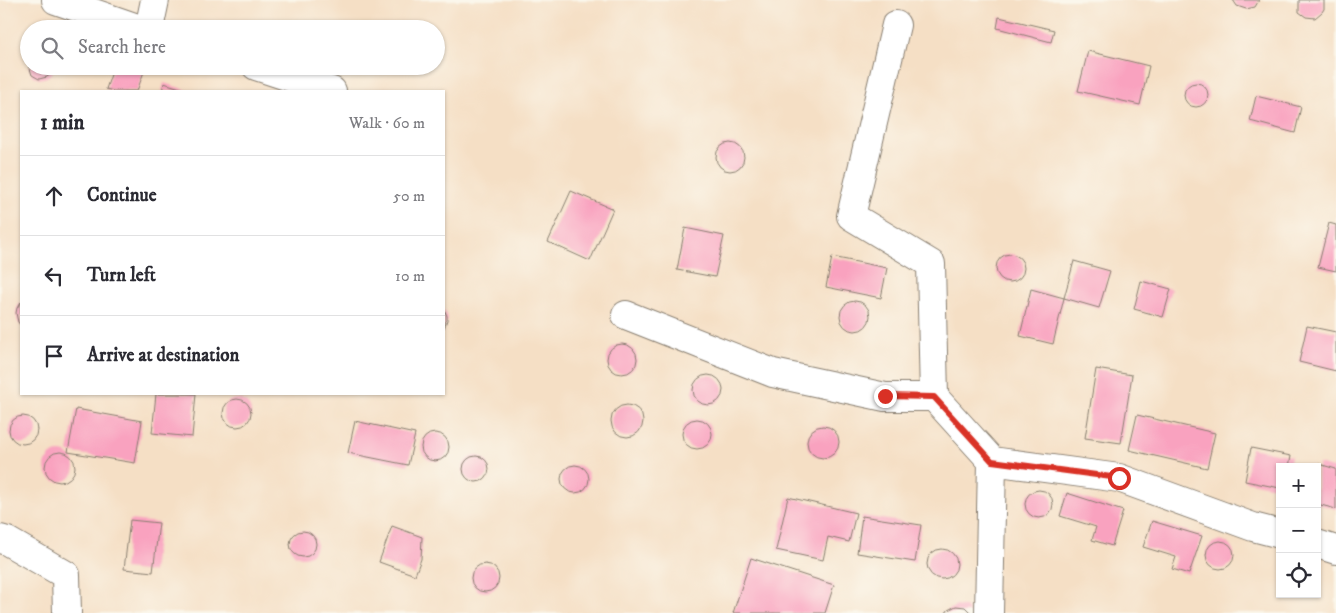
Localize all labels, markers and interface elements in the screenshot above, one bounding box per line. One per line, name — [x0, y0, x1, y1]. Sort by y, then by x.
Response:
search box — [20, 20, 445, 75]
icon: search — [38, 34, 66, 62]
text: Search here — [78, 36, 166, 59]
text: 1 min — [40, 110, 84, 136]
text: Walk · 60 m — [349, 113, 425, 133]
icon: ahead — [40, 182, 68, 210]
text: Continue — [87, 184, 157, 207]
text: 50 m — [393, 186, 425, 206]
icon: left — [40, 262, 68, 290]
text: Turn left — [87, 264, 156, 287]
text: 10 m — [395, 266, 425, 286]
icon: arrive — [40, 342, 68, 370]
text: Arrive at destination — [87, 344, 239, 367]
route end — [874, 385, 897, 408]
map controls — [1276, 463, 1321, 598]
button: + — [1276, 463, 1321, 508]
route start — [1108, 467, 1131, 490]
button: − — [1276, 508, 1321, 553]
button: locate — [1276, 553, 1321, 598]

